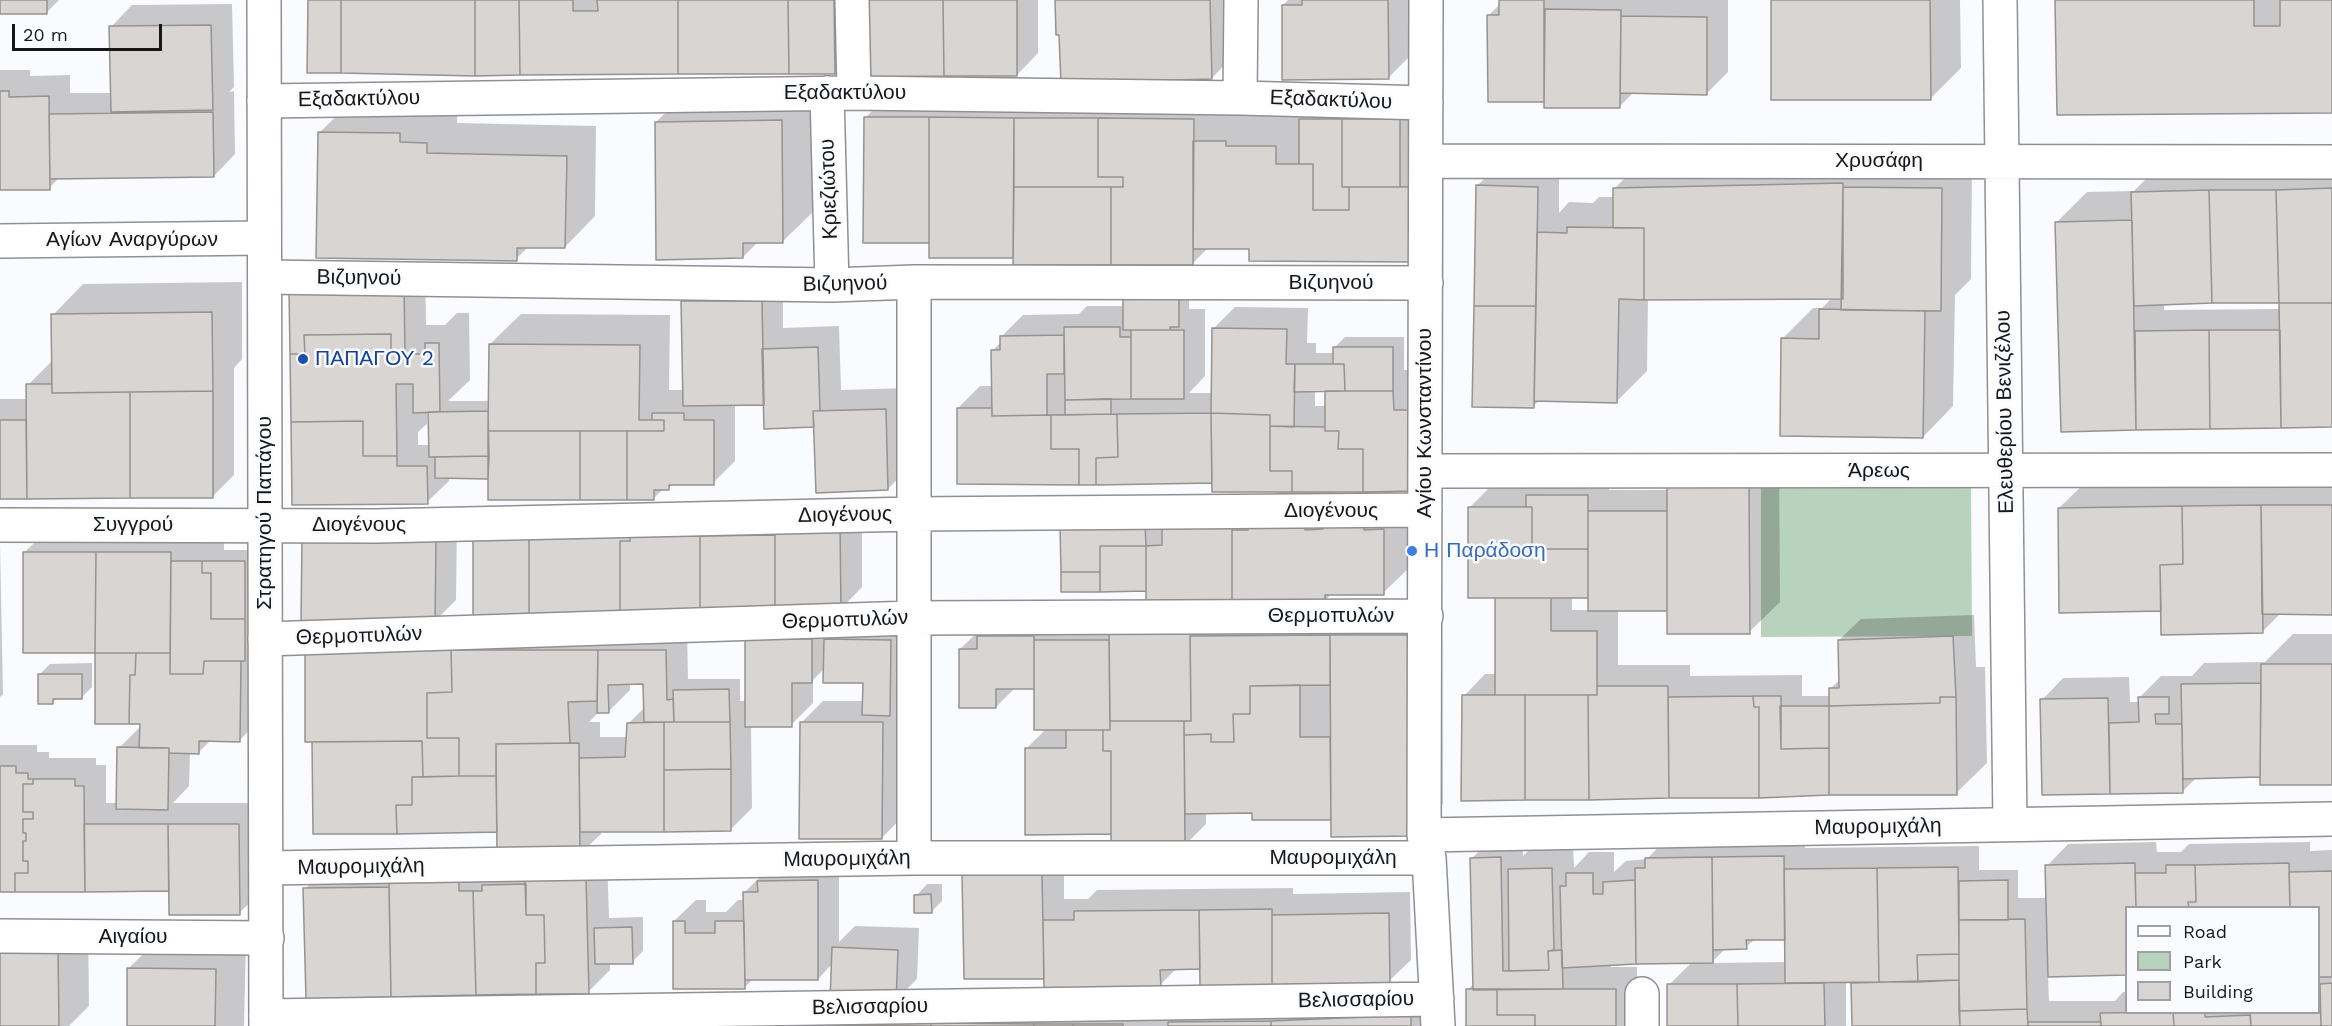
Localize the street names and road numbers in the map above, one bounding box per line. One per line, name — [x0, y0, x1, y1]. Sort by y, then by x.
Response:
street label: Εξαδακτύλου — [784, 80, 906, 106]
street label: Εξαδακτύλου — [298, 85, 420, 113]
street label: Εξαδακτύλου — [1269, 85, 1393, 115]
street label: Κριεζιώτου — [815, 138, 843, 240]
street label: Χρυσάφη — [1835, 148, 1923, 174]
street label: Αγίων Αναργύρων — [46, 227, 218, 253]
street label: Βιζυηνού — [316, 265, 402, 291]
street label: Βιζυηνού — [1289, 270, 1373, 296]
street label: Βιζυηνού — [802, 271, 888, 297]
street label: Ελευθερίου Βενιζέλου — [1991, 310, 2019, 514]
street label: Αγίου Κωνσταντίνου — [1412, 328, 1438, 518]
street label: Στρατηγού Παπάγου — [252, 416, 278, 610]
street label: Άρεως — [1848, 458, 1910, 484]
street label: Διογένους — [1284, 498, 1378, 524]
street label: Διογένους — [798, 502, 892, 528]
street label: Συγγρού — [93, 512, 173, 538]
street label: Διογένους — [312, 512, 406, 538]
street label: Θερμοπυλών — [1268, 603, 1394, 629]
street label: Θερμοπυλών — [781, 605, 909, 635]
street label: Θερμοπυλών — [295, 621, 423, 651]
street label: Μαυρομιχάλη — [1814, 813, 1942, 841]
street label: Μαυρομιχάλη — [783, 845, 911, 873]
street label: Μαυρομιχάλη — [1269, 845, 1397, 871]
street label: Μαυρομιχάλη — [297, 853, 425, 881]
street label: Αιγαίου — [98, 924, 168, 950]
street label: Βελισσαρίου — [1298, 986, 1414, 1014]
street label: Βελισσαρίου — [812, 993, 928, 1021]

